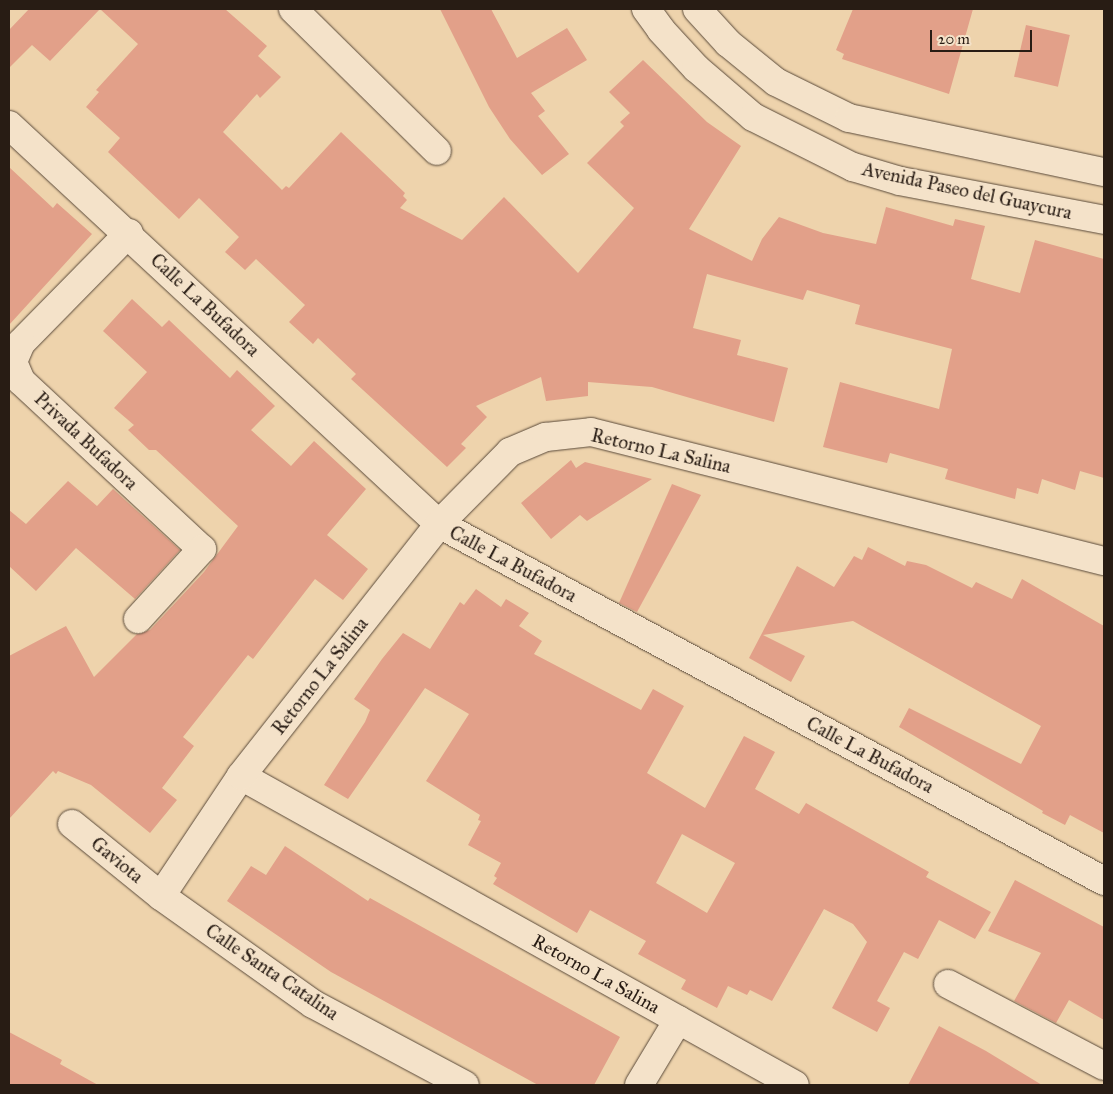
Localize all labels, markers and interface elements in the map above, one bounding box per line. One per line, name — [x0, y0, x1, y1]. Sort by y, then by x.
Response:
scale bar — [933, 20, 1036, 52]
text: 20 m — [938, 30, 970, 48]
street label: Avenida Paseo del Guaycura — [860, 158, 1074, 224]
street label: Calle La Bufadora — [146, 249, 264, 361]
street label: Privada Bufadora — [30, 387, 142, 495]
street label: Retorno La Salina — [589, 424, 733, 478]
street label: Calle La Bufadora — [445, 521, 581, 607]
street label: Retorno La Salina — [267, 613, 373, 739]
street label: Calle La Bufadora — [802, 712, 938, 798]
street label: Gaviota — [86, 832, 148, 888]
street label: Calle Santa Catalina — [201, 919, 343, 1025]
street label: Retorno La Salina — [528, 929, 664, 1019]

